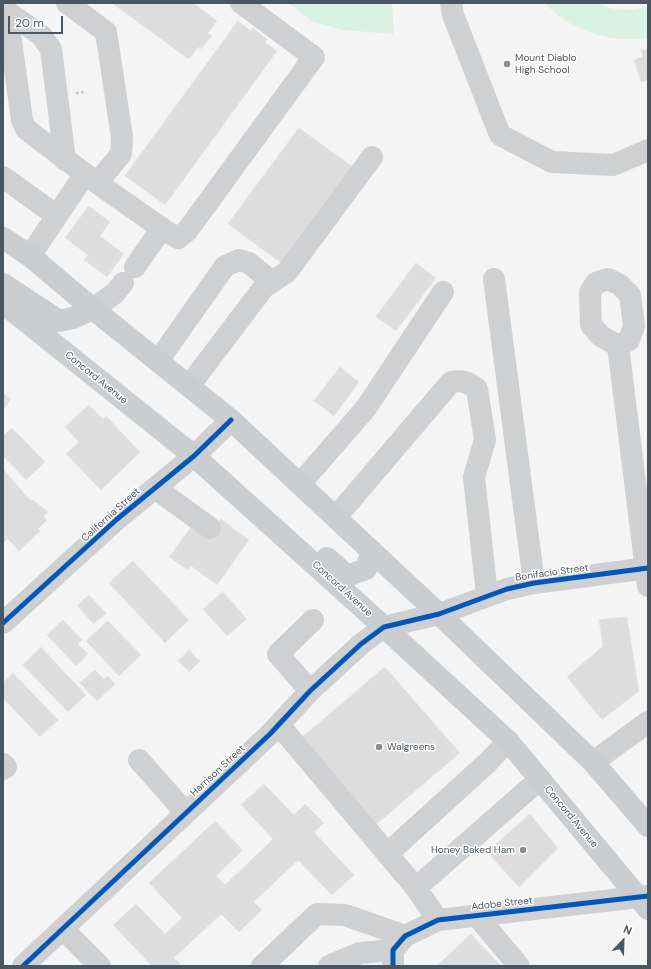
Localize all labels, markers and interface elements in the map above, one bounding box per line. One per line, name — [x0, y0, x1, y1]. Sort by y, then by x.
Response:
scale bar — [10, 8, 65, 34]
text: 20 m — [15, 15, 44, 31]
place label: Mount Diablo High School — [515, 52, 577, 76]
marker: Mount Diablo High School — [502, 59, 512, 69]
street label: Concord Avenue — [62, 349, 130, 407]
street label: California Street — [79, 486, 143, 544]
street label: Concord Avenue — [309, 559, 375, 619]
street label: Bonifacio Street — [515, 562, 589, 584]
place label: Walgreens — [387, 741, 435, 753]
marker: Walgreens — [374, 742, 384, 752]
street label: Harrison Street — [188, 743, 248, 799]
street label: Concord Avenue — [542, 784, 600, 850]
place label: Honey Baked Ham — [431, 844, 515, 856]
marker: Honey Baked Ham — [518, 845, 528, 855]
street label: Adobe Street — [471, 895, 533, 913]
north arrow — [603, 921, 643, 961]
text: N — [621, 922, 634, 938]

